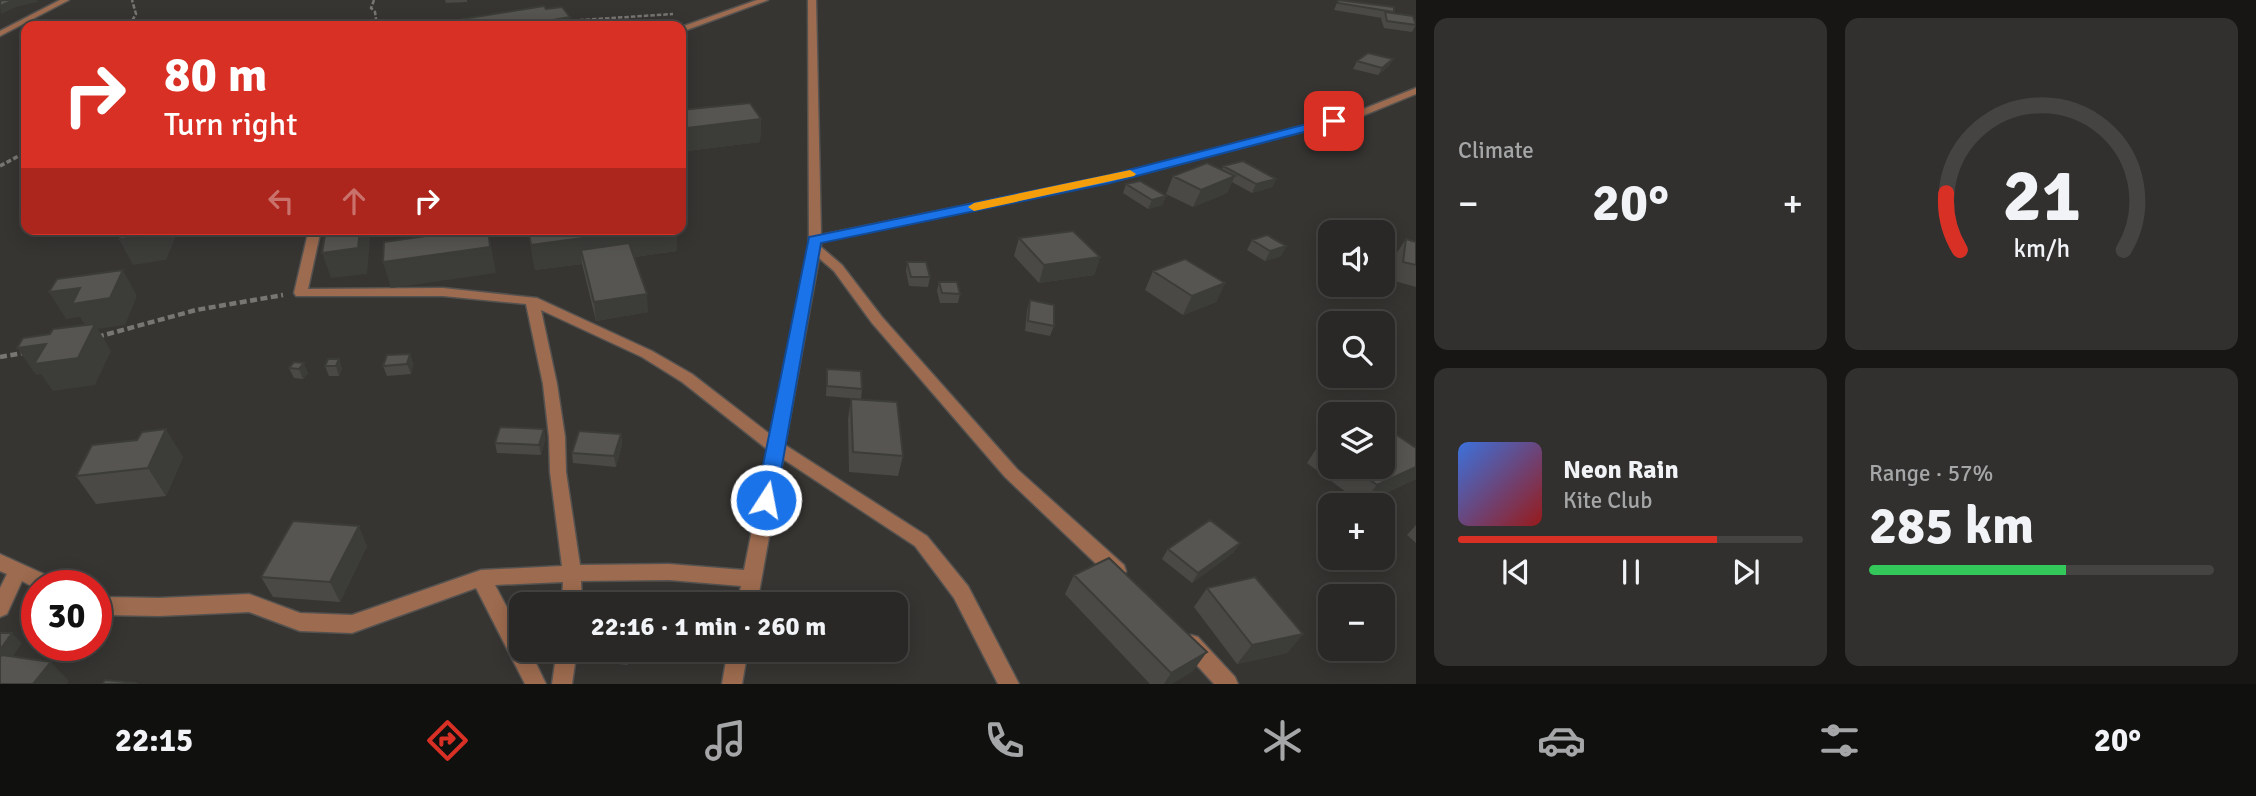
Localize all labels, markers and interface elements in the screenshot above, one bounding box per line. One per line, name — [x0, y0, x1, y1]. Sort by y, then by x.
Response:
text: 80 m — [164, 45, 267, 105]
icon: right — [49, 49, 140, 140]
pin — [1304, 91, 1364, 151]
icon: arrive — [1315, 102, 1353, 140]
text: Turn right — [164, 105, 297, 144]
text: Climate — [1458, 136, 1534, 165]
text: 21 — [2002, 152, 2081, 241]
text: 20° — [1592, 171, 1669, 235]
text: − — [1458, 180, 1479, 227]
text: + — [1782, 180, 1803, 227]
icon: left — [262, 182, 300, 220]
icon: ahead — [335, 182, 373, 220]
icon: right — [408, 182, 446, 220]
map controls — [1318, 220, 1395, 661]
button: sound — [1318, 220, 1395, 297]
text: km/h — [2013, 233, 2070, 264]
button: search — [1318, 311, 1395, 388]
button: layers — [1318, 402, 1395, 479]
text: Neon Rain — [1563, 454, 1679, 486]
text: Range · 57% — [1869, 459, 1993, 488]
position arrow — [729, 463, 803, 537]
text: Kite Club — [1563, 486, 1652, 515]
button: + — [1318, 493, 1395, 570]
text: 285 km — [1869, 494, 2034, 558]
icon: previous — [1497, 553, 1535, 591]
icon: pause — [1612, 553, 1650, 591]
icon: next — [1727, 553, 1765, 591]
speed limit sign: 30 — [21, 570, 112, 661]
button: − — [1318, 584, 1395, 661]
text: 22:16 · 1 min · 260 m — [591, 611, 826, 643]
icon: directions — [423, 716, 472, 765]
icon: music — [701, 716, 750, 765]
icon: phone — [980, 716, 1029, 765]
icon: climate — [1258, 716, 1307, 765]
icon: car — [1537, 716, 1586, 765]
icon: filters — [1815, 716, 1864, 765]
text: 22:15 — [115, 721, 193, 760]
text: 20° — [2094, 721, 2141, 760]

